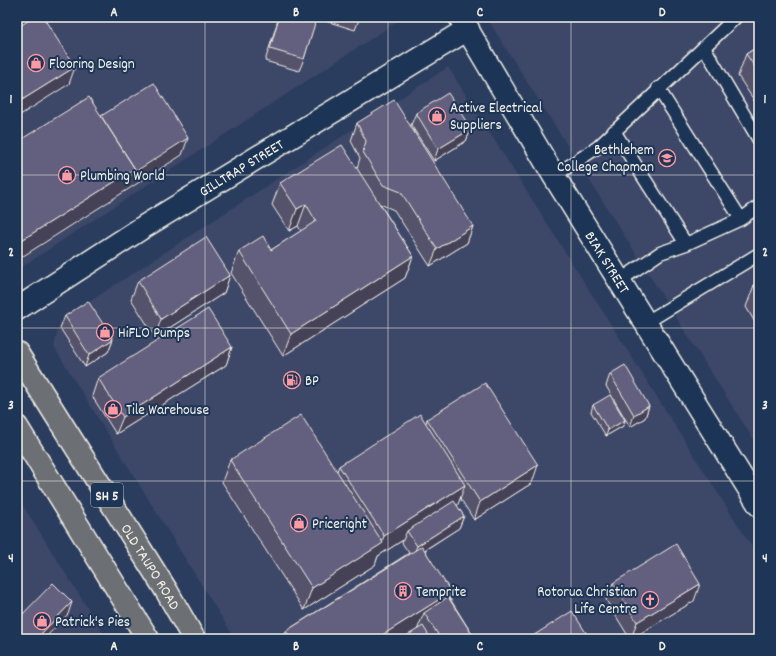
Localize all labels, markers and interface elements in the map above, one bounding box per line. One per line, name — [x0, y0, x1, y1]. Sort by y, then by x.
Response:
text: A — [110, 4, 118, 23]
text: B — [293, 4, 299, 23]
text: C — [477, 4, 484, 23]
text: D — [659, 4, 666, 23]
shop icon: Flooring Design — [26, 53, 46, 73]
place label: Flooring Design — [49, 54, 135, 76]
text: 1 — [10, 91, 13, 110]
text: 1 — [764, 91, 767, 110]
place label: Active Electrical Suppliers — [450, 98, 543, 137]
shop icon: Active Electrical Suppliers — [427, 106, 447, 126]
street label: GILLTRAP STREET — [195, 135, 289, 204]
place label: Bethlehem College Chapman — [557, 140, 654, 179]
school or university icon: Bethlehem College Chapman — [657, 148, 677, 168]
shop icon: Plumbing World — [57, 165, 77, 185]
place label: Plumbing World — [80, 166, 165, 188]
street label: BIAK STREET — [578, 228, 634, 299]
text: 2 — [8, 244, 14, 263]
text: 2 — [762, 244, 768, 263]
shop icon: HiFLO Pumps — [95, 322, 115, 342]
place label: HiFLO Pumps — [118, 323, 190, 345]
fuel station icon: BP — [282, 370, 302, 390]
place label: BP — [305, 371, 319, 393]
text: 3 — [8, 397, 14, 416]
text: 3 — [762, 397, 768, 416]
shop icon: Tile Warehouse — [103, 399, 123, 419]
place label: Tile Warehouse — [126, 400, 209, 422]
road number: SH 5 — [91, 483, 123, 507]
shop icon: Priceright — [289, 513, 309, 533]
place label: Priceright — [312, 514, 368, 536]
street label: OLD TAUPO ROAD — [114, 520, 184, 615]
text: 4 — [8, 550, 14, 569]
text: 4 — [762, 550, 768, 569]
building icon: Temprite — [393, 581, 413, 601]
place label: Temprite — [416, 582, 467, 604]
place label: Rotorua Christian Life Centre — [537, 582, 637, 621]
church icon: Rotorua Christian Life Centre — [640, 590, 660, 610]
shop icon: Patrick's Pies — [32, 611, 52, 631]
place label: Patrick's Pies — [55, 612, 130, 634]
text: A — [110, 638, 118, 656]
text: B — [293, 638, 299, 656]
text: C — [477, 638, 484, 656]
text: D — [659, 638, 666, 656]

